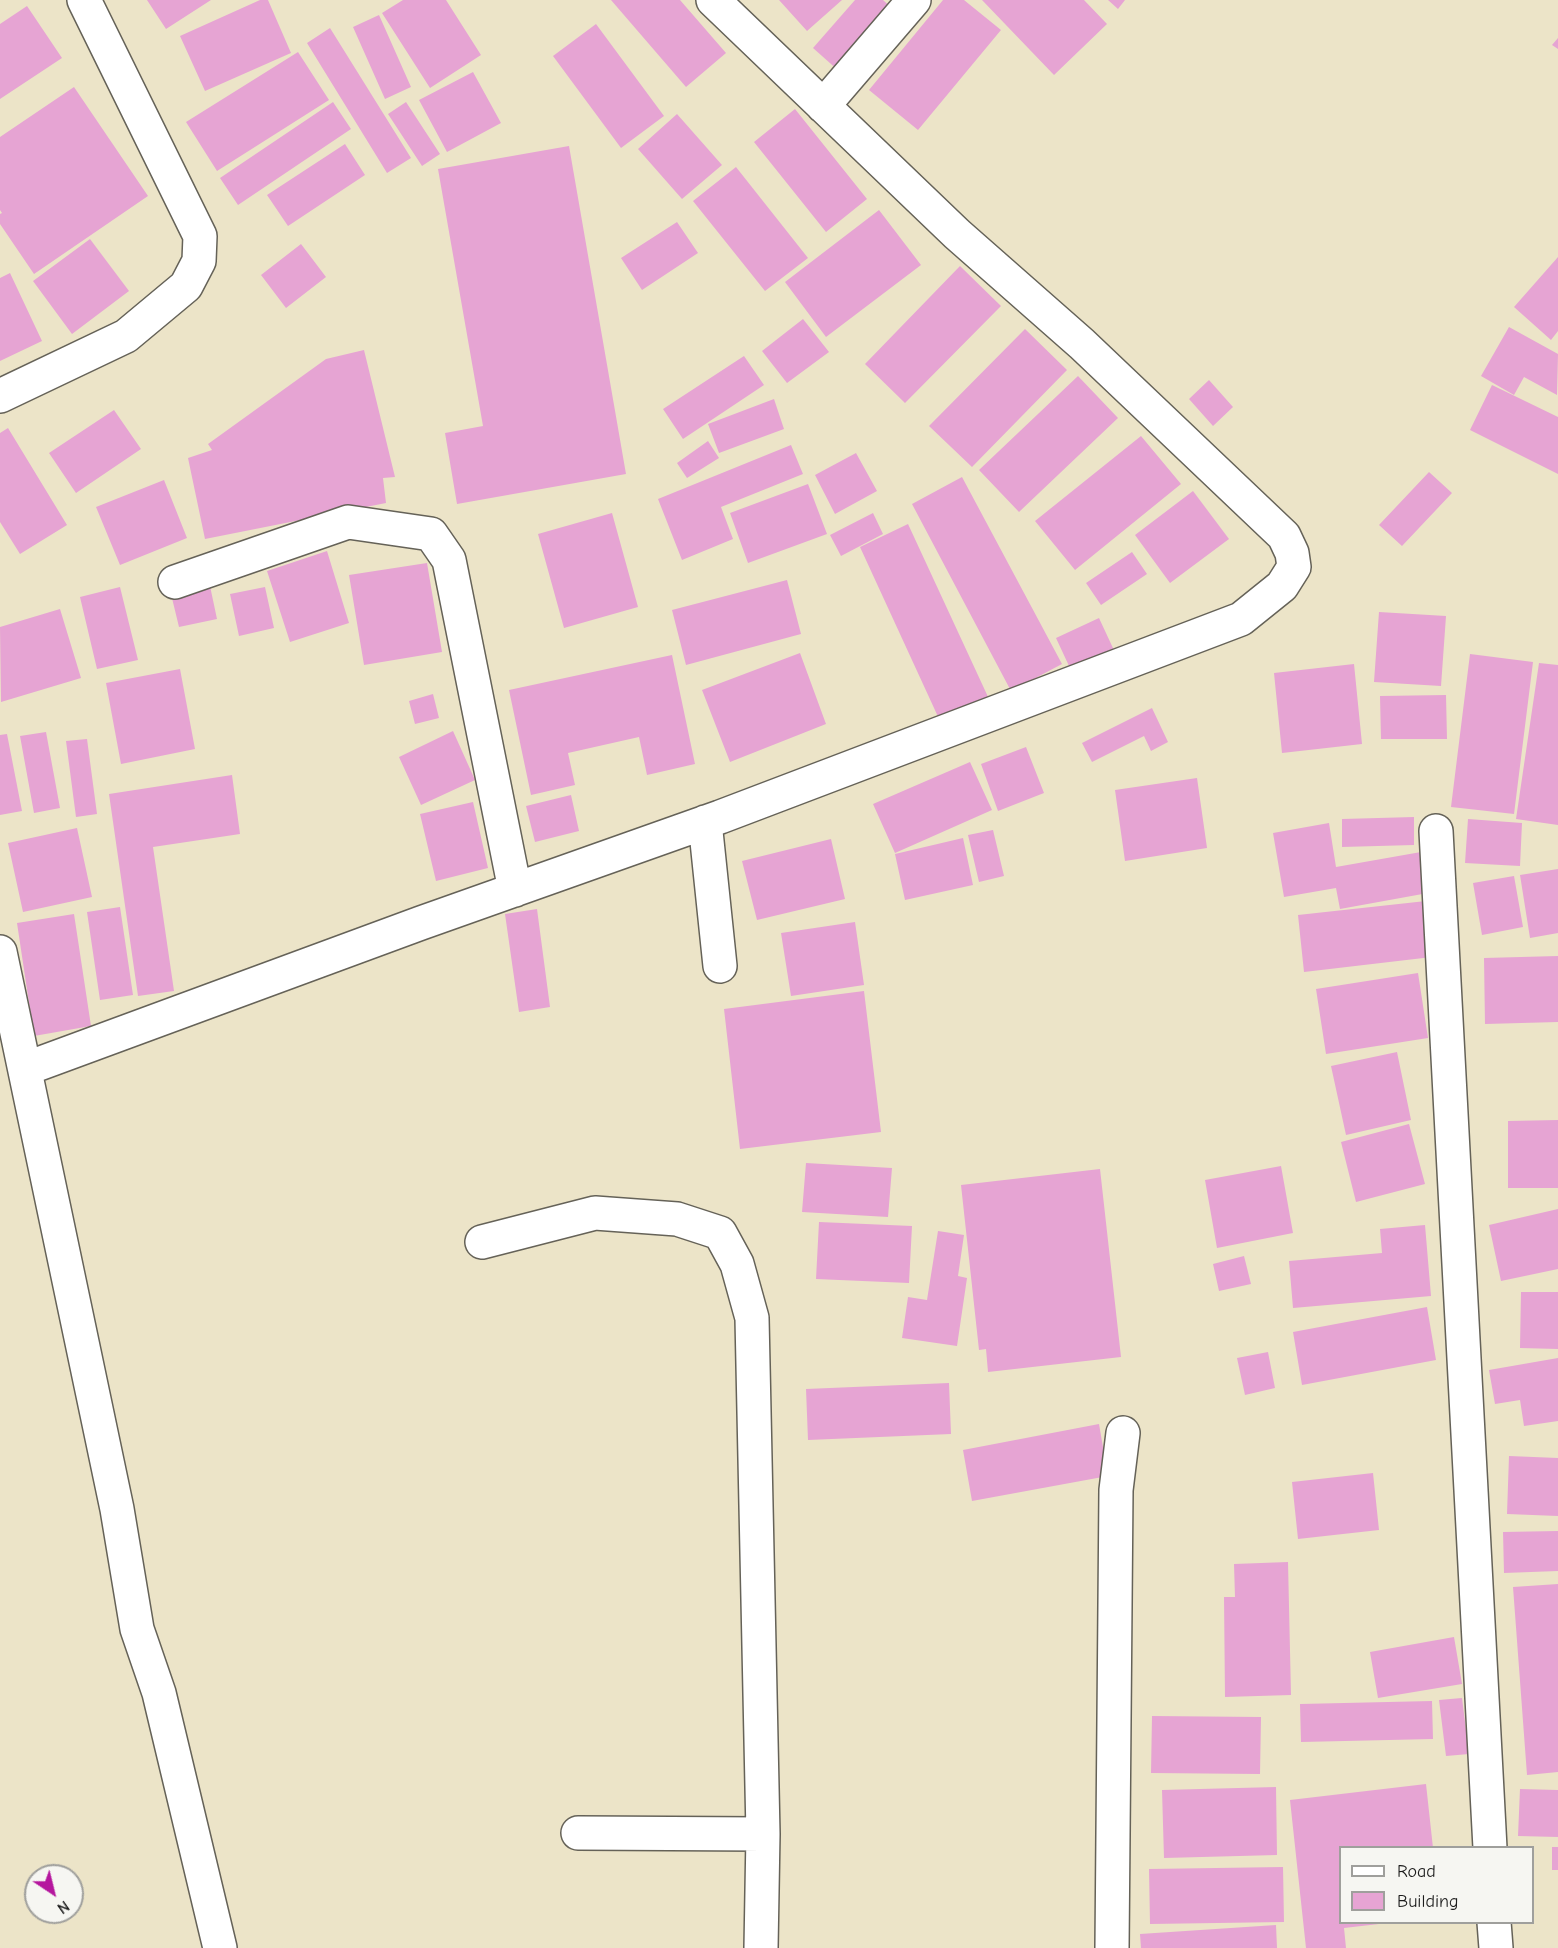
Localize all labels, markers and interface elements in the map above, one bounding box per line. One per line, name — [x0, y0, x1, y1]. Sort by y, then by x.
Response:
legend — [1339, 1846, 1534, 1924]
text: Road — [1397, 1861, 1436, 1882]
north arrow — [24, 1864, 84, 1924]
text: Building — [1397, 1891, 1459, 1912]
text: N — [54, 1897, 73, 1917]

